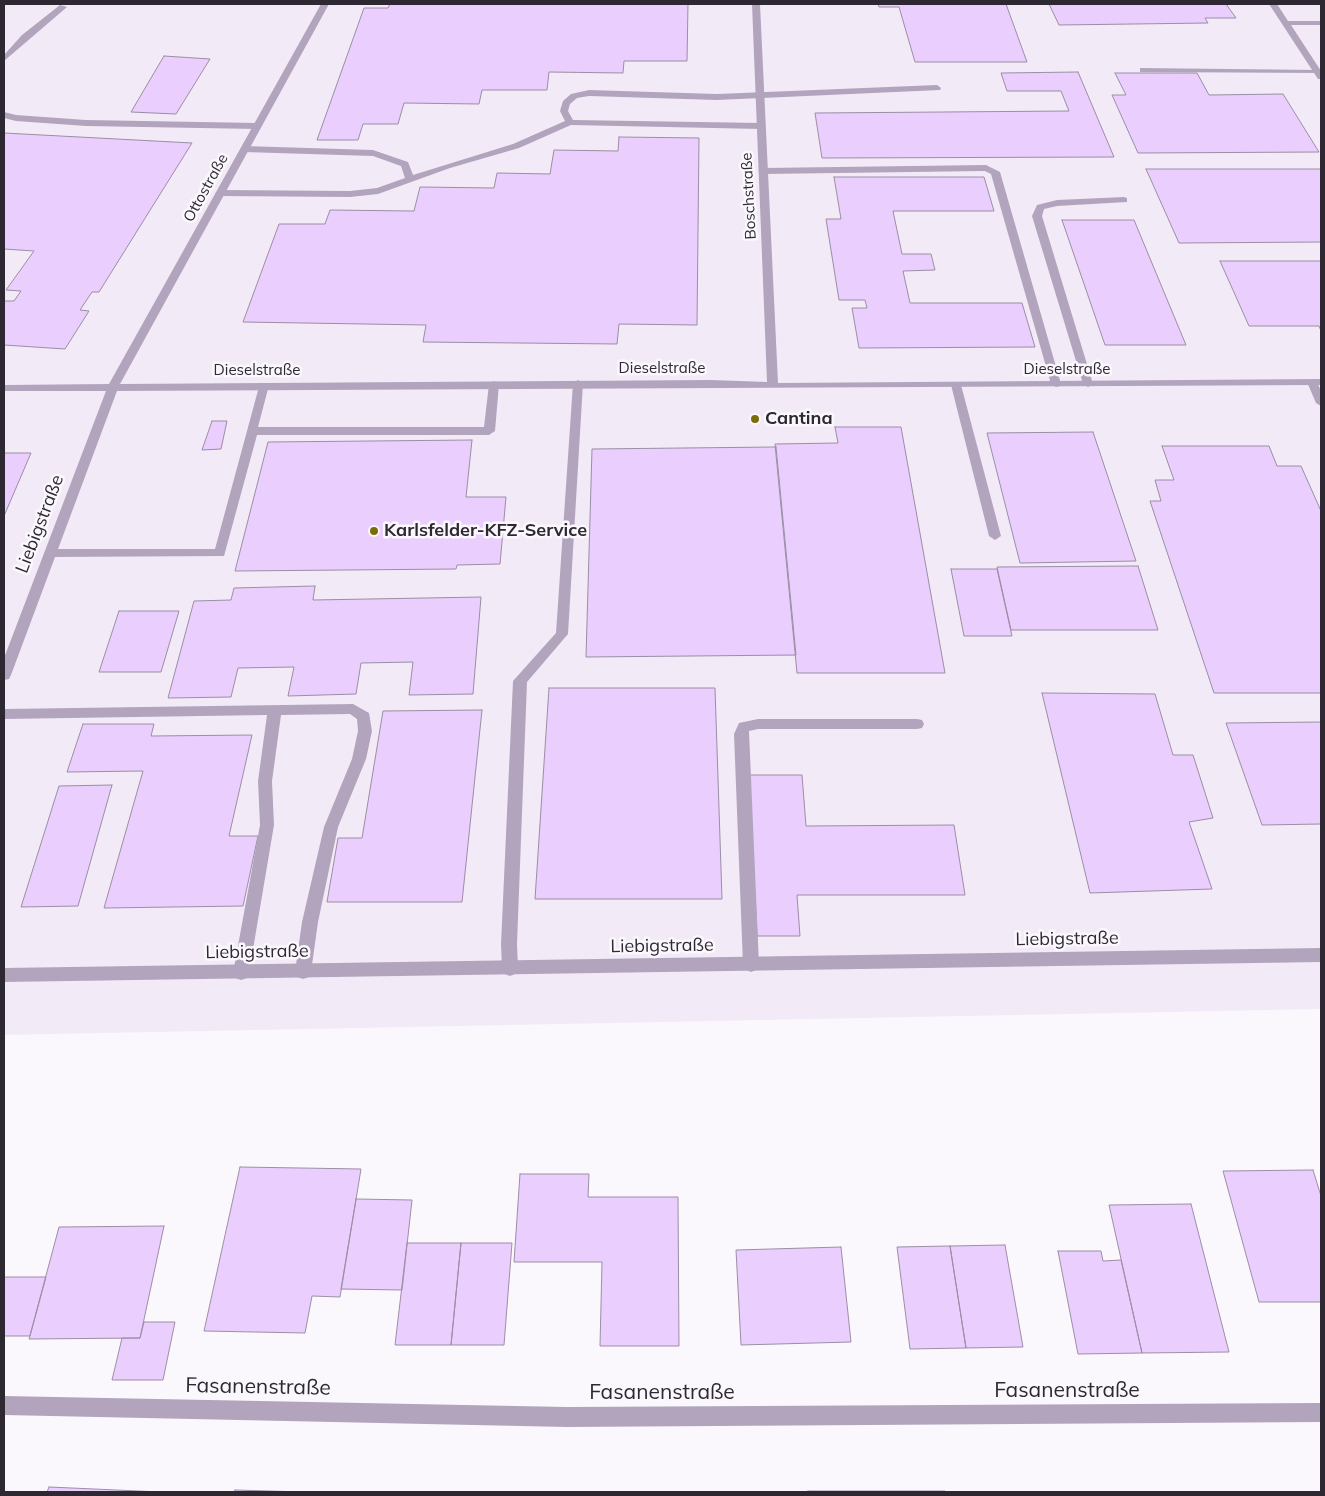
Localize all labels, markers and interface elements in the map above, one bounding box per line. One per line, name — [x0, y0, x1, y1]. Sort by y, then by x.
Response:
street label: Ottostraße — [180, 151, 232, 225]
street label: Boschstraße — [738, 152, 760, 240]
street label: Dieselstraße — [619, 359, 705, 377]
street label: Dieselstraße — [1024, 360, 1110, 378]
street label: Dieselstraße — [214, 361, 300, 379]
place label: Cantina — [765, 408, 833, 430]
marker: Cantina — [749, 413, 761, 425]
street label: Liebigstraße — [11, 472, 69, 576]
place label: Karlsfelder-KFZ-Service — [384, 520, 587, 542]
marker: Karlsfelder-KFZ-Service — [368, 525, 380, 537]
street label: Liebigstraße — [1015, 927, 1119, 951]
street label: Liebigstraße — [610, 934, 714, 958]
street label: Liebigstraße — [205, 940, 309, 964]
street label: Fasanenstraße — [185, 1373, 331, 1401]
street label: Fasanenstraße — [994, 1378, 1140, 1404]
street label: Fasanenstraße — [589, 1380, 735, 1406]

